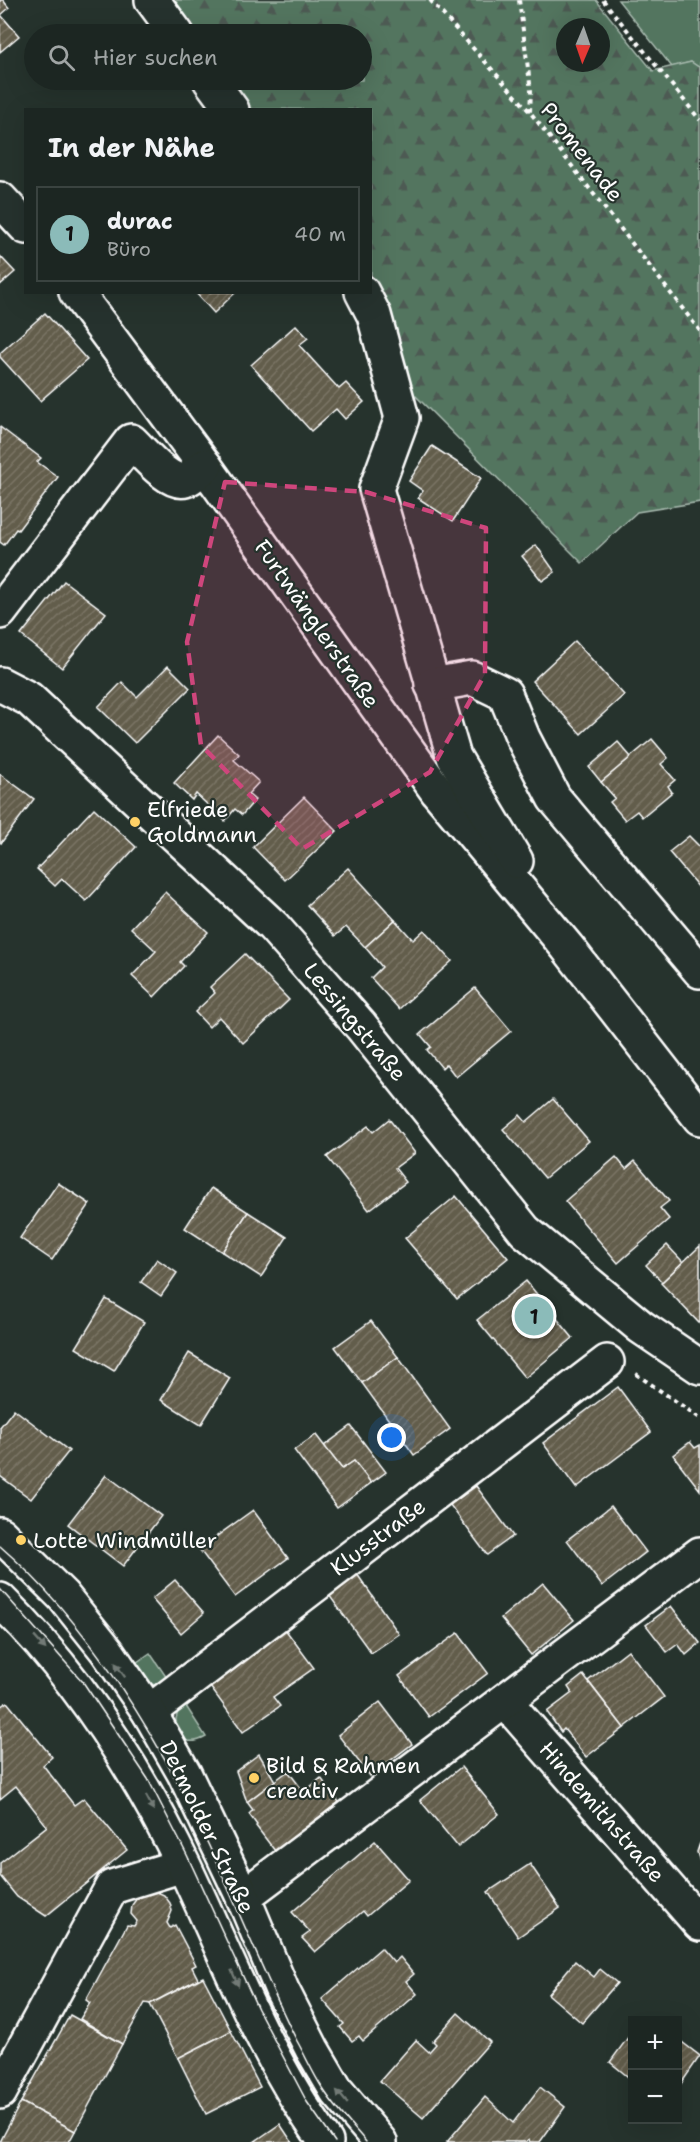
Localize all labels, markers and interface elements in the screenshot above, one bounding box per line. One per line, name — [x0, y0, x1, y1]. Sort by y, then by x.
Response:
north arrow — [556, 18, 610, 72]
search box — [24, 24, 372, 90]
icon: search — [45, 41, 78, 74]
text: Hier suchen — [93, 43, 218, 72]
street label: Promenade — [534, 96, 630, 208]
text: In der Nähe — [48, 130, 215, 165]
text: durac — [107, 207, 173, 236]
text: 1 — [65, 221, 74, 247]
text: 40 m — [294, 221, 346, 247]
text: Büro — [107, 236, 151, 262]
street label: Furtwänglerstraße — [248, 534, 386, 714]
place label: Elfriede Goldmann — [147, 795, 257, 849]
marker: Elfriede Goldmann — [128, 815, 142, 829]
street label: Lessingstraße — [297, 957, 413, 1087]
pin: 1 — [514, 1294, 554, 1338]
your location — [377, 1423, 406, 1452]
street label: Klusstraße — [324, 1492, 432, 1582]
place label: Lotte Windmüller — [33, 1526, 217, 1555]
marker: Lotte Windmüller — [14, 1533, 28, 1547]
one-way arrow — [32, 1636, 46, 1650]
one-way arrow — [114, 1663, 126, 1679]
street label: Hindemithstraße — [533, 1735, 671, 1889]
street label: Detmolder Straße — [153, 1736, 261, 1918]
place label: Bild & Rahmen creativ — [266, 1751, 421, 1805]
marker: Bild & Rahmen creativ — [247, 1771, 261, 1785]
one-way arrow — [145, 1795, 155, 1812]
one-way arrow — [231, 1970, 240, 1987]
map controls — [628, 2016, 682, 2124]
button: + — [628, 2016, 682, 2070]
button: − — [628, 2070, 682, 2124]
one-way arrow — [336, 2090, 349, 2105]

